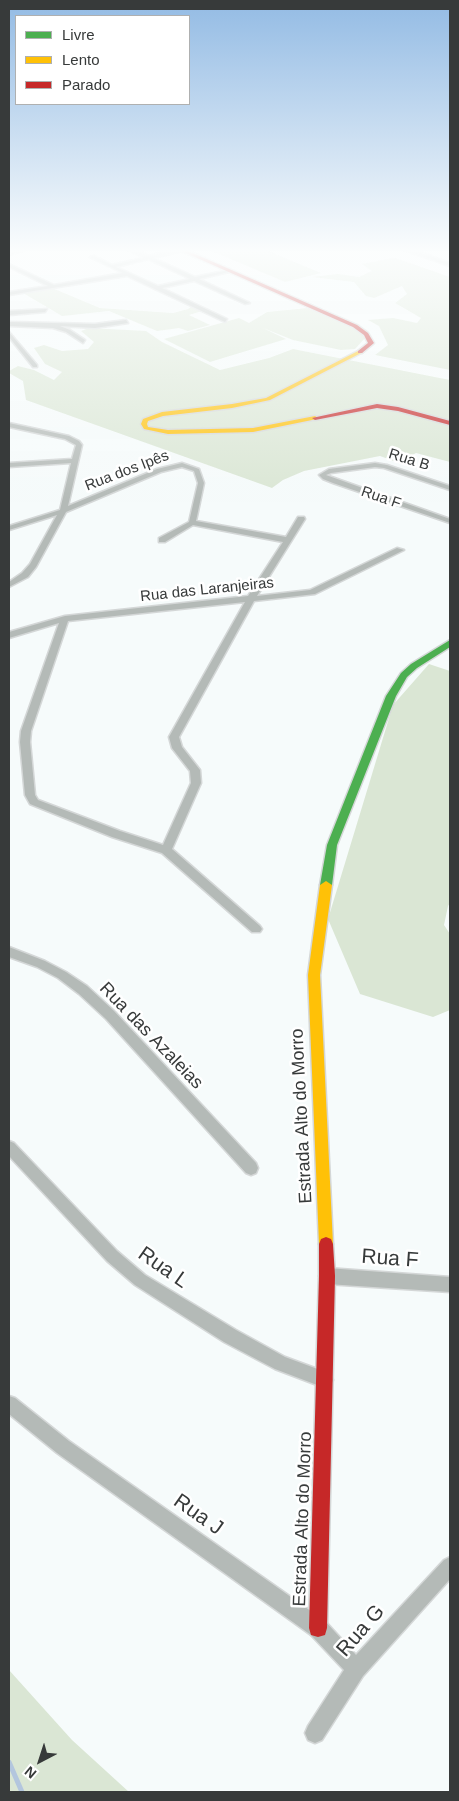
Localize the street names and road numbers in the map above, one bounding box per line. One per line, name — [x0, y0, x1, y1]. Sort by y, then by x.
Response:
street label: Rua B — [386, 445, 432, 475]
street label: Rua dos Ipês — [83, 447, 171, 495]
street label: Rua F — [359, 483, 403, 513]
street label: Rua das Laranjeiras — [139, 574, 275, 606]
street label: Rua das Azaleias — [95, 978, 207, 1094]
street label: Estrada Alto do Morro — [287, 1028, 317, 1204]
street label: Rua L — [133, 1242, 193, 1294]
street label: Rua F — [361, 1244, 419, 1274]
street label: Estrada Alto do Morro — [289, 1431, 317, 1607]
street label: Rua J — [168, 1489, 228, 1541]
street label: Rua G — [332, 1600, 390, 1662]

